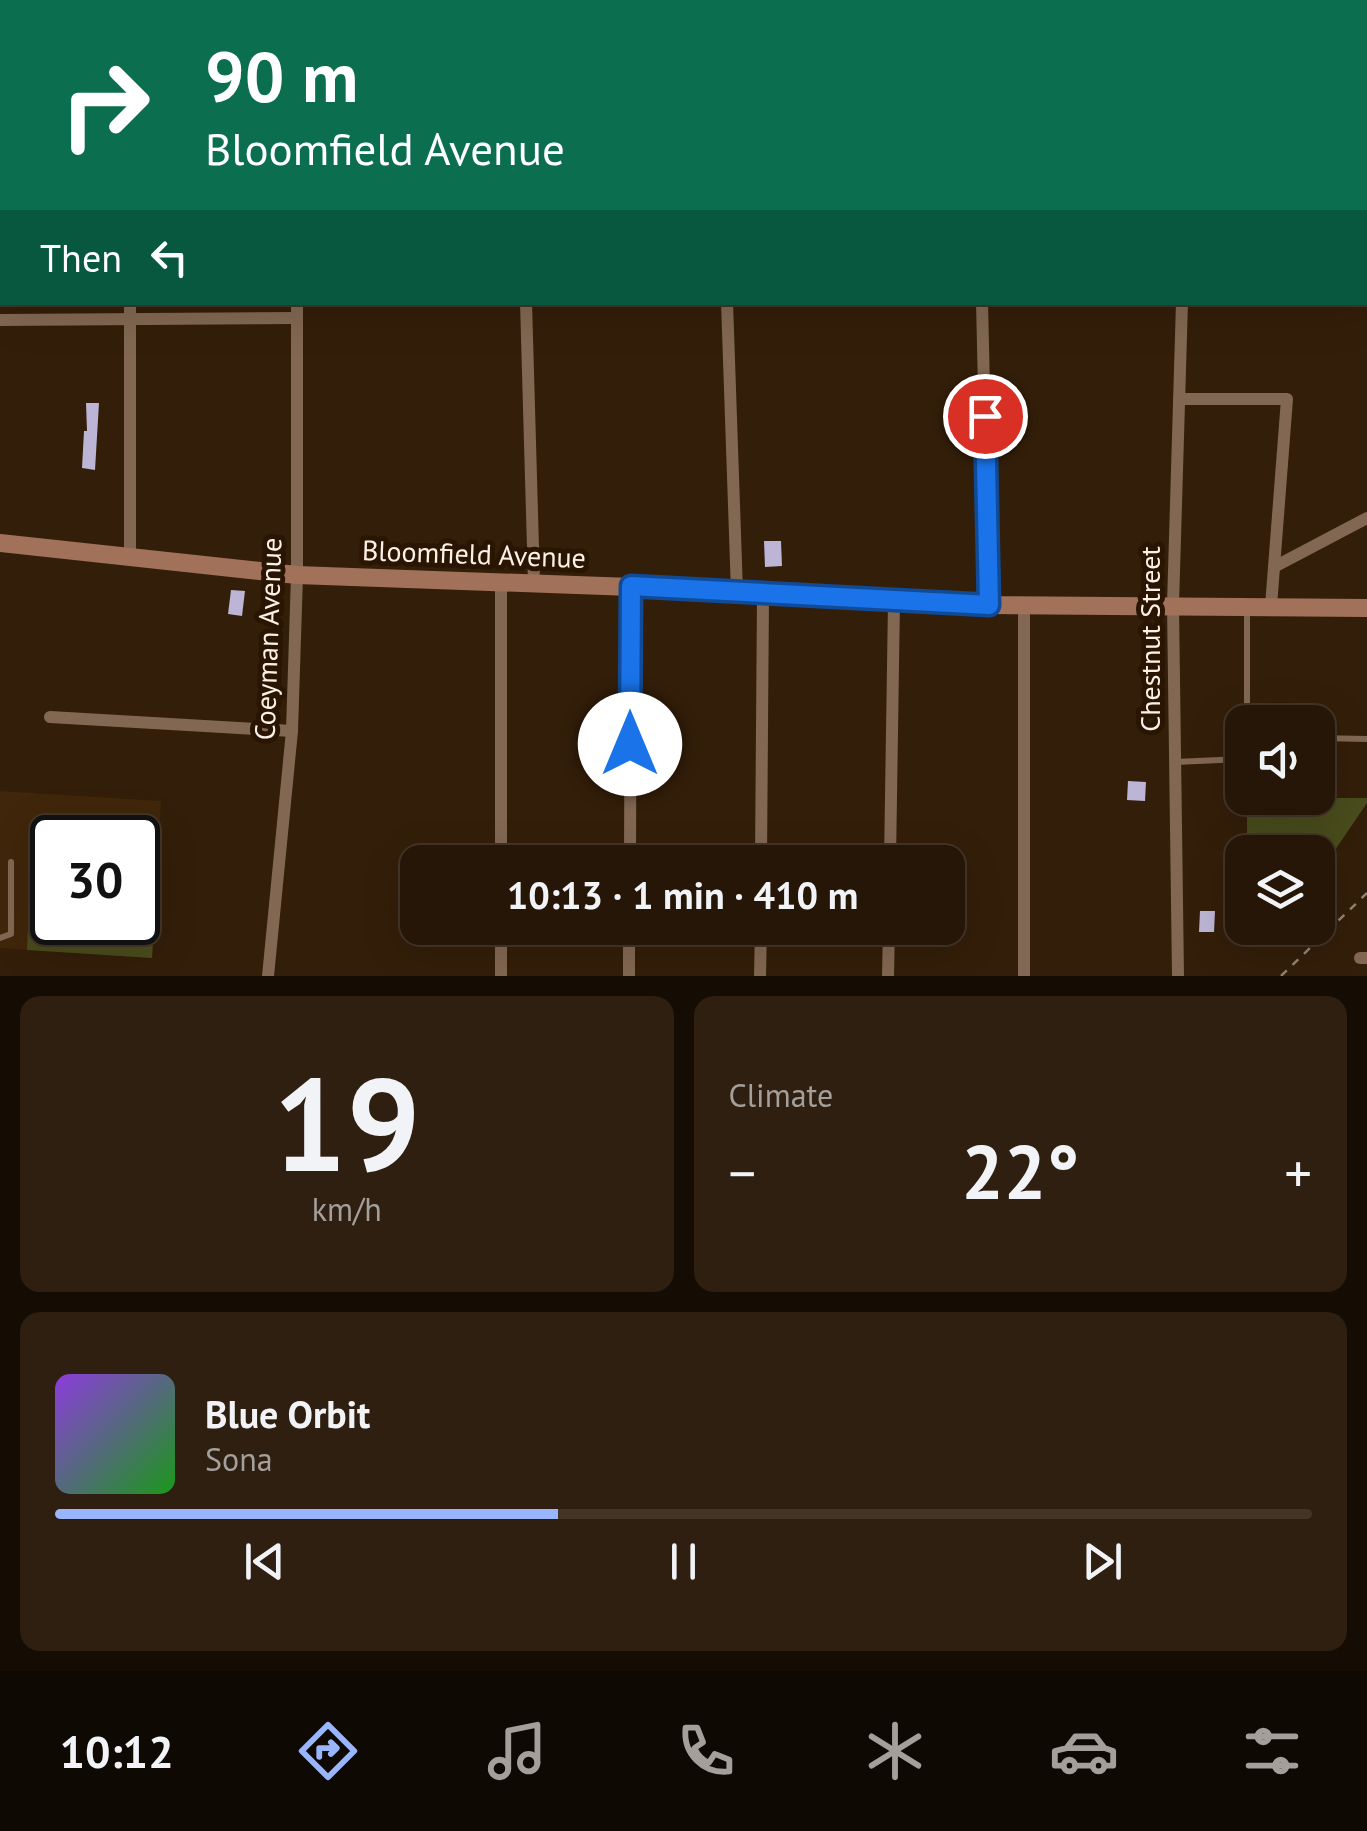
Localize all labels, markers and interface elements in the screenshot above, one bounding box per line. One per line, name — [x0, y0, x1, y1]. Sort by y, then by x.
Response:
text: 90 m — [205, 31, 358, 121]
icon: right — [40, 40, 170, 170]
text: Bloomfield Avenue — [205, 119, 565, 177]
icon: left — [142, 230, 197, 285]
text: Then — [40, 233, 122, 282]
pin — [943, 374, 1028, 459]
icon: arrive — [958, 389, 1013, 444]
street label: Bloomfield Avenue — [361, 531, 587, 576]
street label: Coeyman Avenue — [245, 537, 290, 741]
street label: Chestnut Street — [1131, 546, 1168, 732]
position arrow — [578, 692, 682, 796]
map controls — [1225, 705, 1335, 945]
button: sound — [1225, 705, 1335, 815]
speed limit sign: 30 — [30, 815, 160, 945]
button: layers — [1225, 835, 1335, 945]
text: 10:13 · 1 min · 410 m — [507, 870, 858, 919]
text: 19 — [273, 1039, 420, 1207]
text: Climate — [729, 1074, 833, 1116]
text: 22° — [961, 1123, 1079, 1220]
text: − — [729, 1137, 756, 1208]
text: + — [1284, 1137, 1312, 1208]
text: km/h — [312, 1188, 382, 1230]
text: Blue Orbit — [205, 1389, 370, 1438]
text: Sona — [205, 1438, 273, 1480]
icon: previous — [237, 1534, 292, 1589]
icon: pause — [656, 1534, 711, 1589]
icon: next — [1075, 1534, 1130, 1589]
icon: directions — [293, 1716, 363, 1786]
icon: music — [482, 1716, 552, 1786]
icon: phone — [671, 1716, 741, 1786]
icon: climate — [860, 1716, 930, 1786]
icon: car — [1049, 1716, 1119, 1786]
icon: filters — [1237, 1716, 1307, 1786]
text: 10:12 — [59, 1722, 174, 1780]

